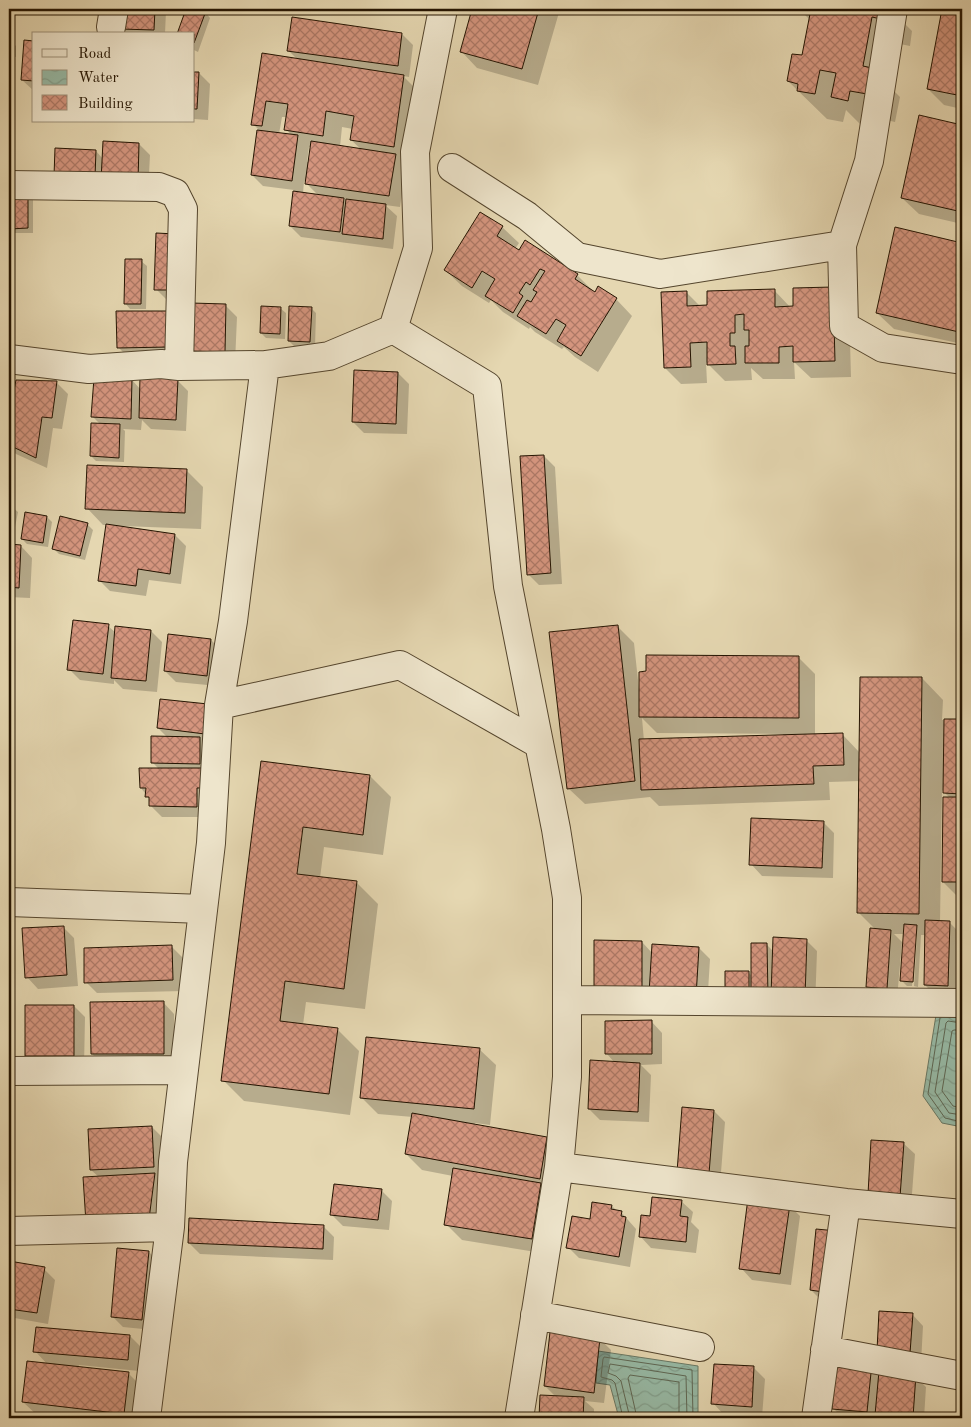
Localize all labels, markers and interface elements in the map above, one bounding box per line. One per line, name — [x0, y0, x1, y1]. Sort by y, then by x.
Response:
legend — [32, 32, 195, 122]
text: Road — [78, 47, 112, 62]
text: Water — [78, 71, 119, 86]
text: Building — [78, 97, 133, 112]

